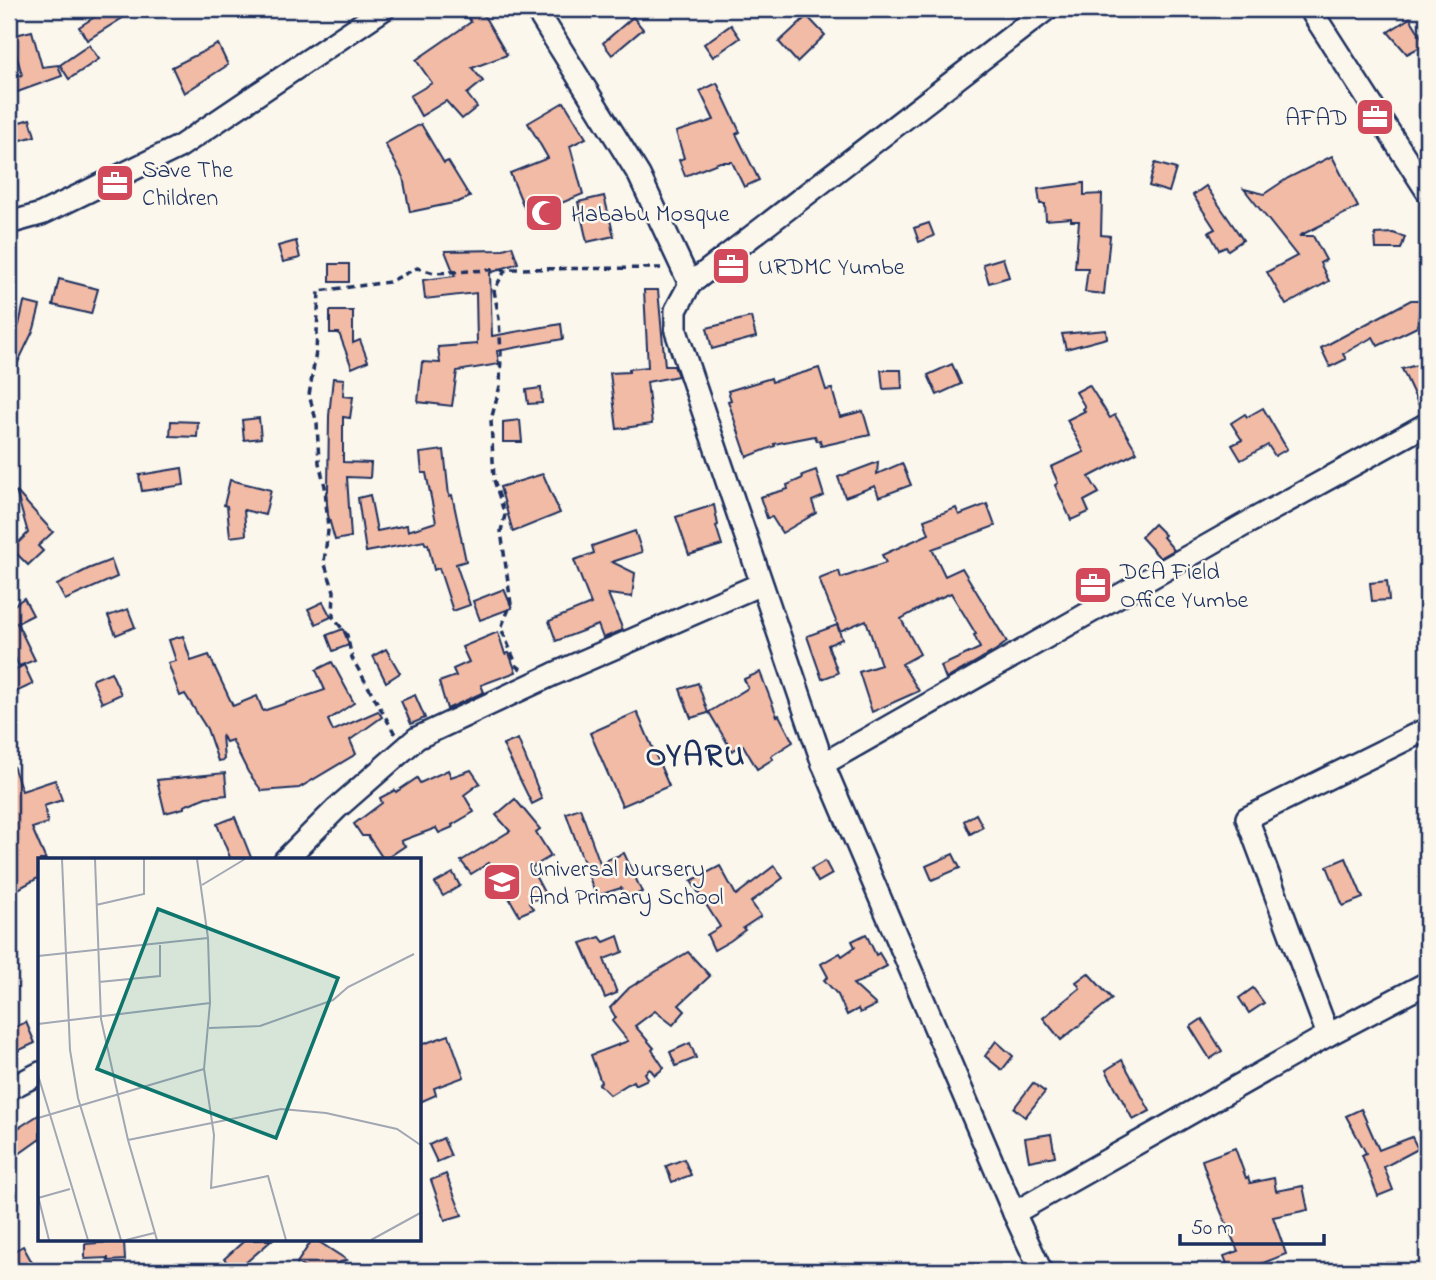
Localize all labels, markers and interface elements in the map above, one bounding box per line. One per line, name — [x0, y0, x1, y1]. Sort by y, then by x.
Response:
office icon: AFAD — [1354, 96, 1396, 138]
place label: AFAD — [1285, 102, 1348, 137]
place label: Save The Children — [142, 154, 233, 217]
office icon: Save The Children — [94, 162, 136, 204]
mosque icon: Hababu Mosque — [523, 192, 565, 234]
place label: Hababu Mosque — [571, 198, 730, 233]
office icon: URDMC Yumbe — [710, 245, 752, 287]
place label: URDMC Yumbe — [758, 251, 905, 286]
place label: DCA Field Office Yumbe — [1119, 556, 1249, 619]
office icon: DCA Field Office Yumbe — [1072, 564, 1114, 606]
district label: OYARU — [645, 734, 747, 781]
place label: Universal Nursery And Primary School — [529, 853, 723, 917]
inset map — [38, 858, 422, 1242]
school or university icon: Universal Nursery And Primary School — [481, 861, 523, 903]
scale bar — [1180, 1203, 1324, 1247]
text: 50 m — [1191, 1214, 1234, 1244]

